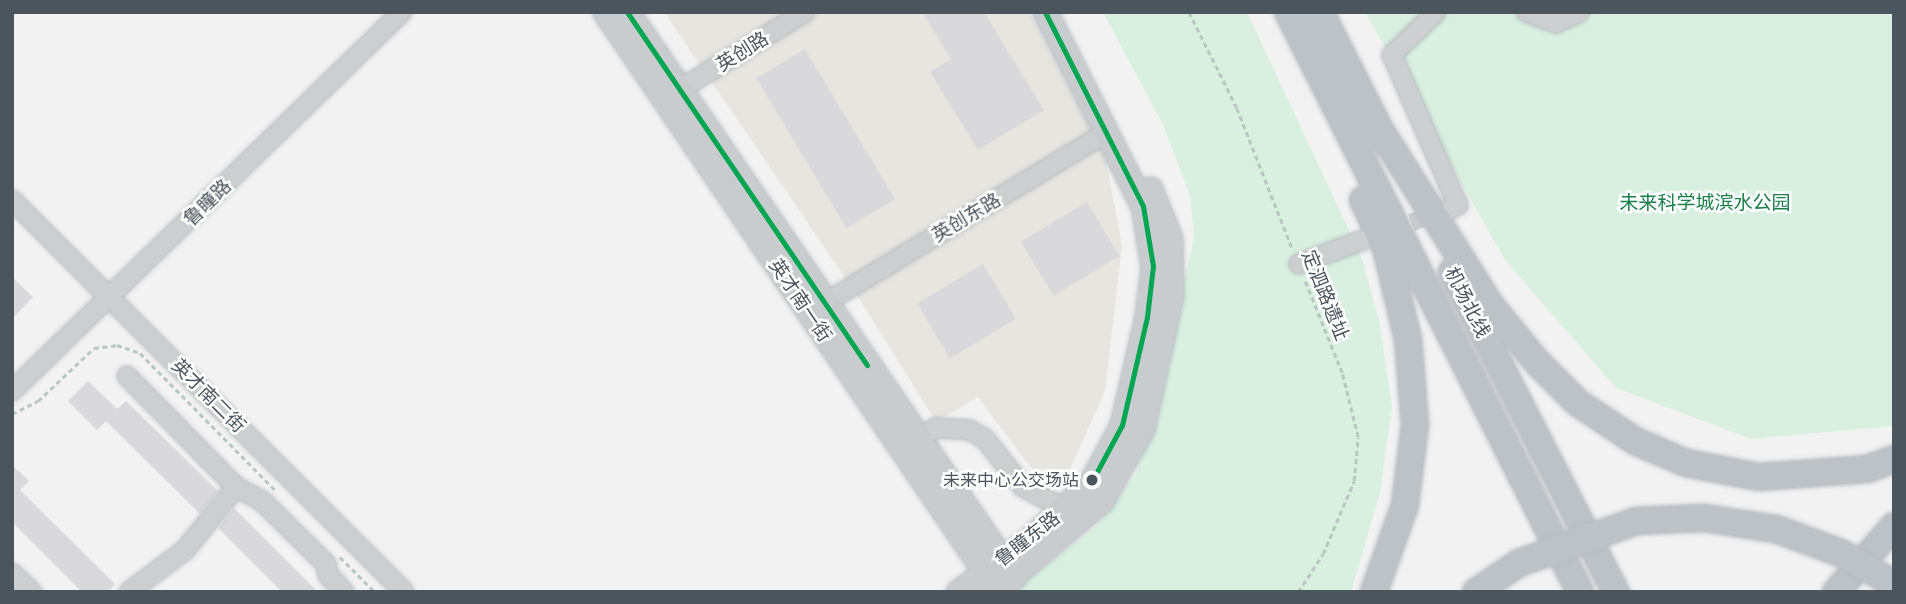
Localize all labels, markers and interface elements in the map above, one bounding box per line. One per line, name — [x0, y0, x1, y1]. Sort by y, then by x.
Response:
street label: 英创路 — [712, 26, 772, 76]
street label: 鲁瞳路 — [179, 174, 235, 230]
street label: 英创东路 — [928, 188, 1004, 246]
park label: 未来科学城滨水公园 — [1620, 191, 1790, 213]
street label: 定泗路遗址 — [1298, 247, 1354, 343]
street label: 英才南一街 — [765, 254, 837, 346]
street label: 机场北线 — [1441, 263, 1495, 341]
street label: 英才南二街 — [167, 353, 251, 437]
place label: 未来中心公交场站 — [943, 470, 1079, 490]
marker: 未来中心公交场站 — [1085, 473, 1099, 487]
street label: 鲁瞳东路 — [990, 506, 1064, 570]

